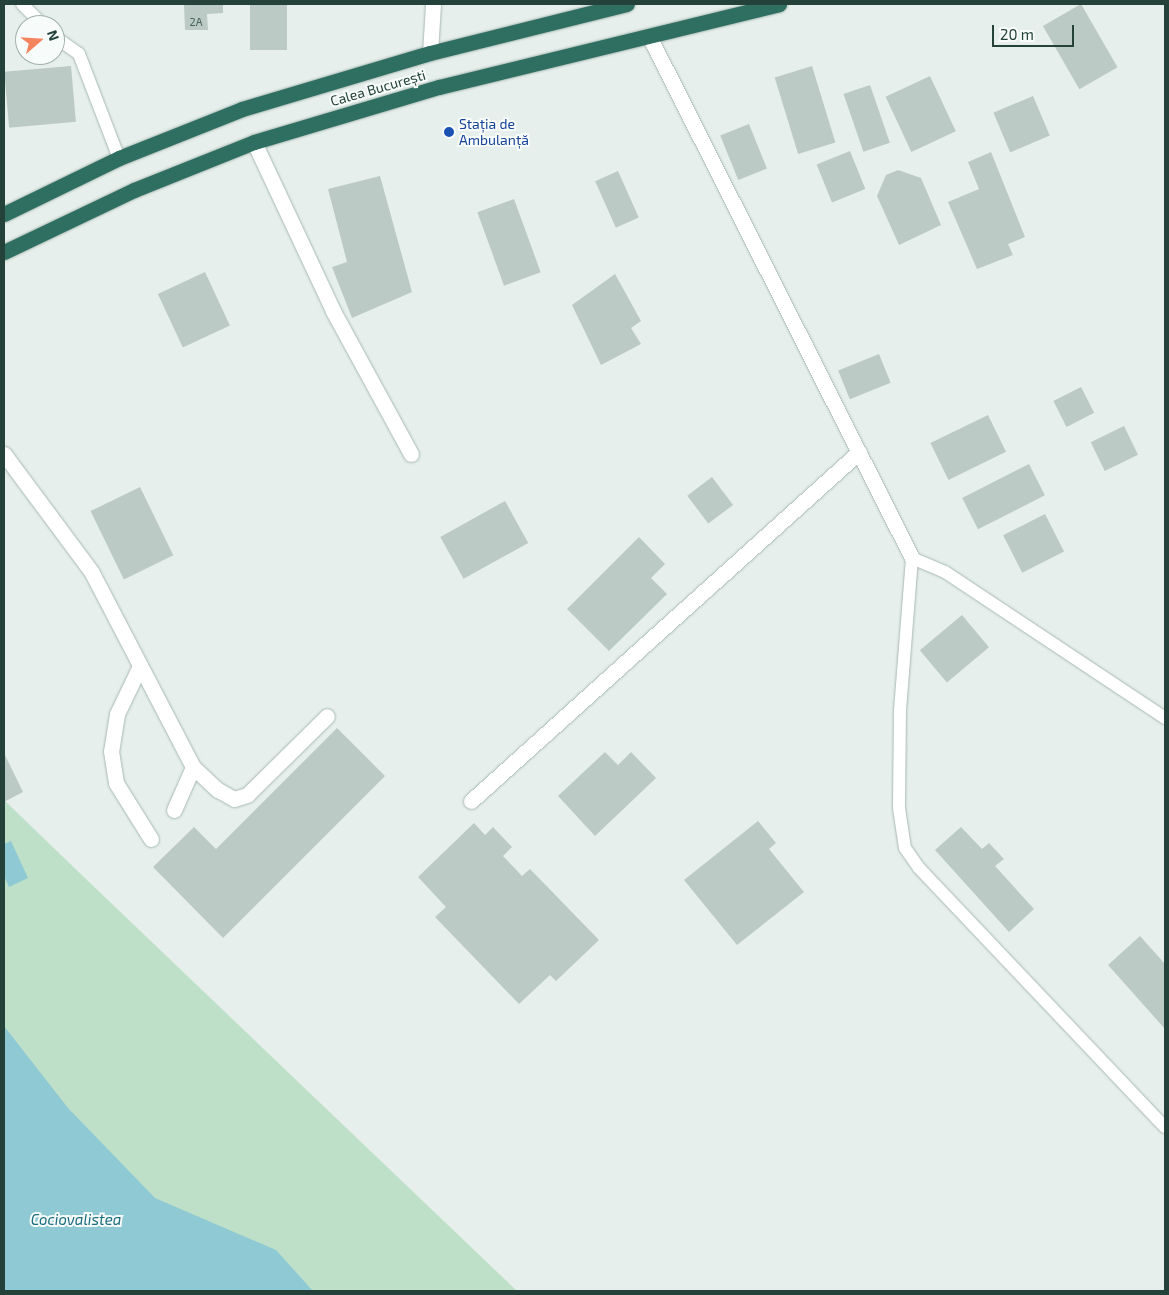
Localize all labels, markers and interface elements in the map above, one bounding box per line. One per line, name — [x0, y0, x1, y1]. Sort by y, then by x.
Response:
north arrow — [15, 15, 65, 65]
house number: 2A — [189, 15, 203, 29]
scale bar — [994, 15, 1076, 47]
text: 20 m — [1000, 25, 1034, 43]
text: N — [44, 28, 63, 43]
street label: Calea București — [328, 66, 428, 110]
place label: Stația de Ambulanță — [459, 116, 529, 148]
marker: Stația de Ambulanță — [443, 126, 455, 138]
water label: Cociovalistea — [31, 1211, 121, 1229]

